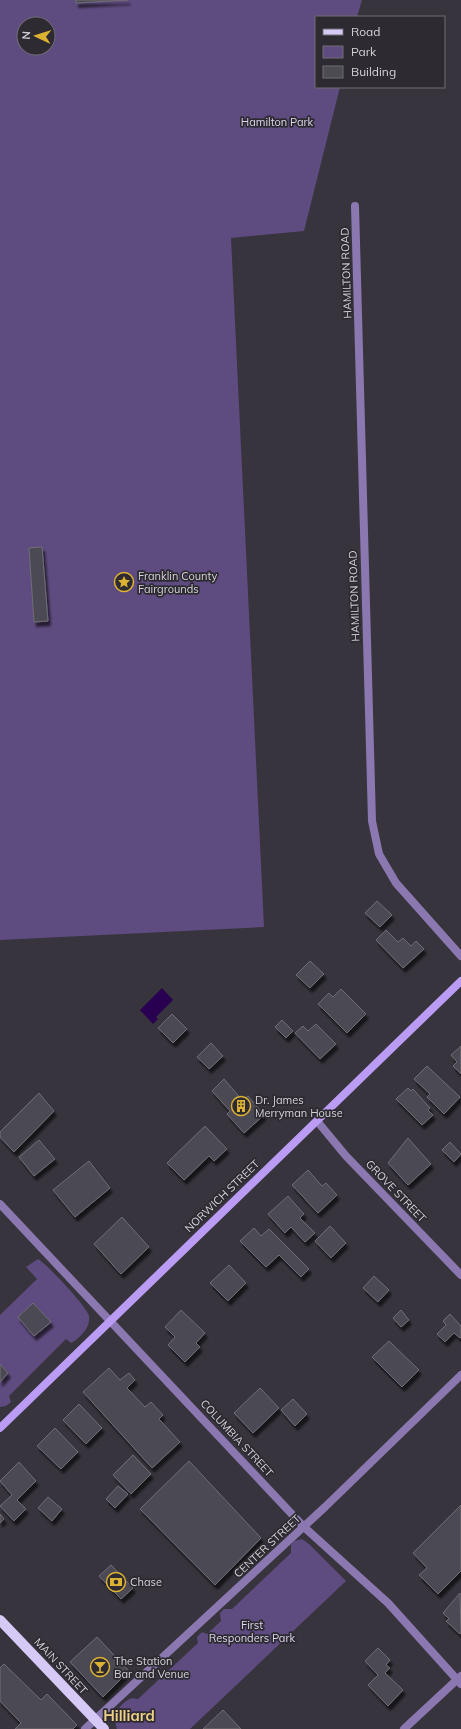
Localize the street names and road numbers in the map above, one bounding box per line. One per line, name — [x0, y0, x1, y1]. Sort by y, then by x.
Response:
street label: HAMILTON ROAD — [337, 227, 355, 319]
street label: HAMILTON ROAD — [345, 550, 363, 642]
street label: NORWICH STREET — [182, 1157, 263, 1235]
street label: GROVE STREET — [363, 1157, 430, 1225]
street label: COLUMBIA STREET — [198, 1396, 277, 1480]
street label: CENTER STREET — [231, 1511, 304, 1581]
street label: MAIN STREET — [31, 1635, 91, 1697]

